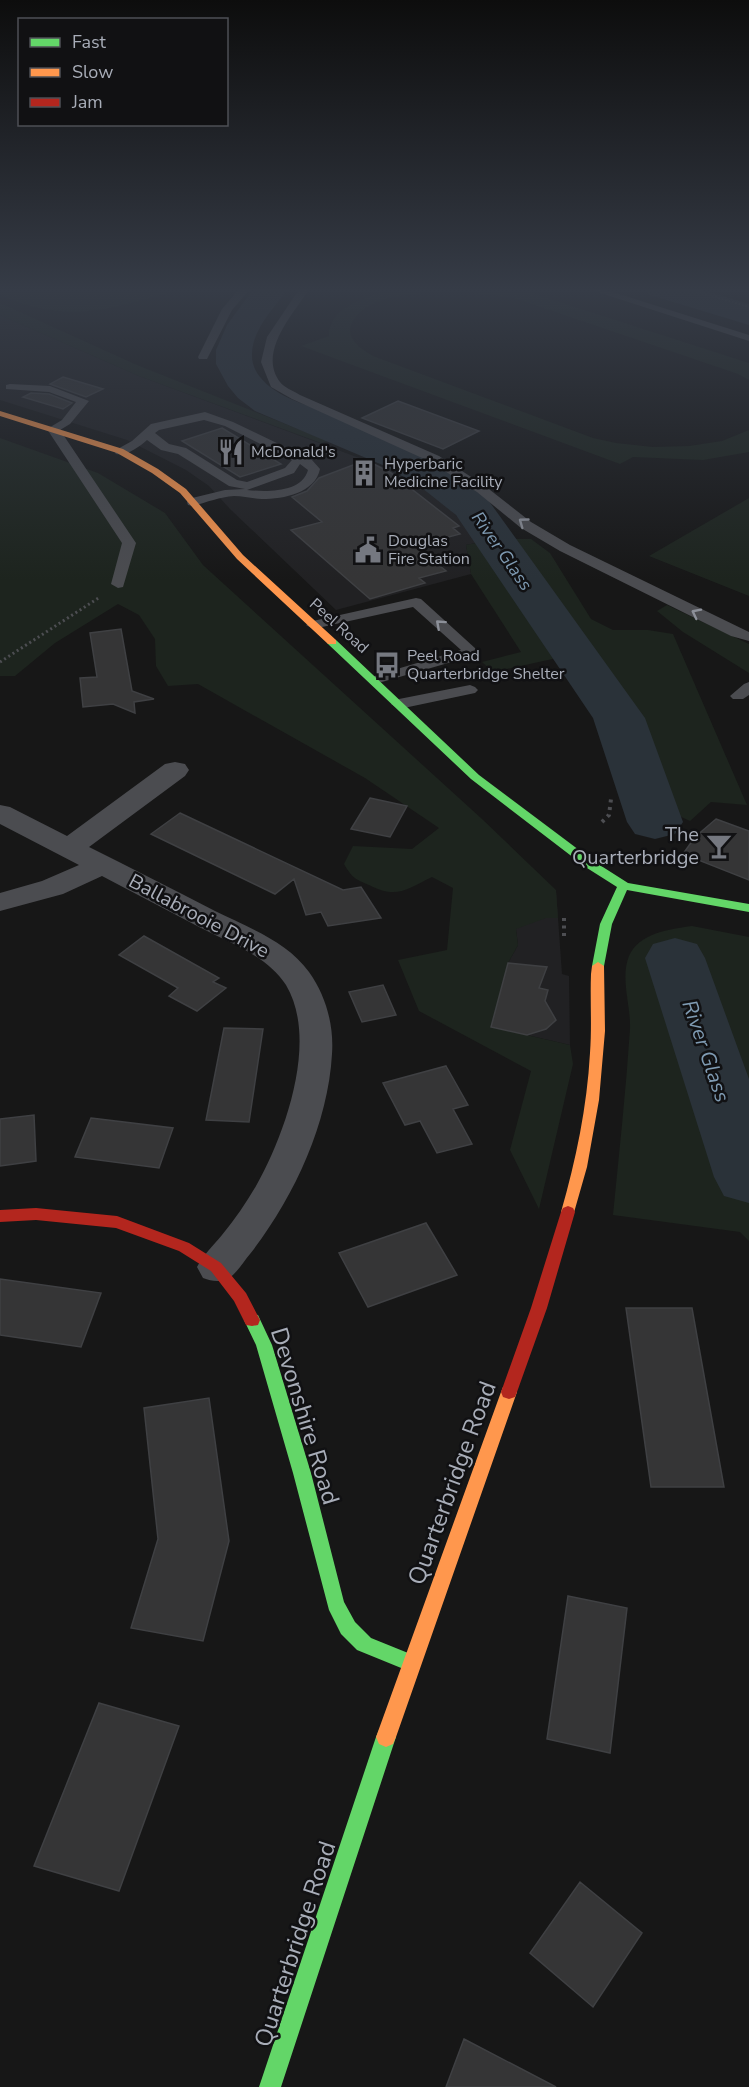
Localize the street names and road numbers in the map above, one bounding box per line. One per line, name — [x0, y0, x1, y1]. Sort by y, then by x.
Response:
street label: Peel Road — [305, 593, 373, 659]
street label: Ballabrooie Drive — [124, 868, 274, 964]
street label: Devonshire Road — [263, 1324, 347, 1508]
street label: Quarterbridge Road — [400, 1377, 504, 1589]
street label: Quarterbridge Road — [247, 1837, 343, 2051]

